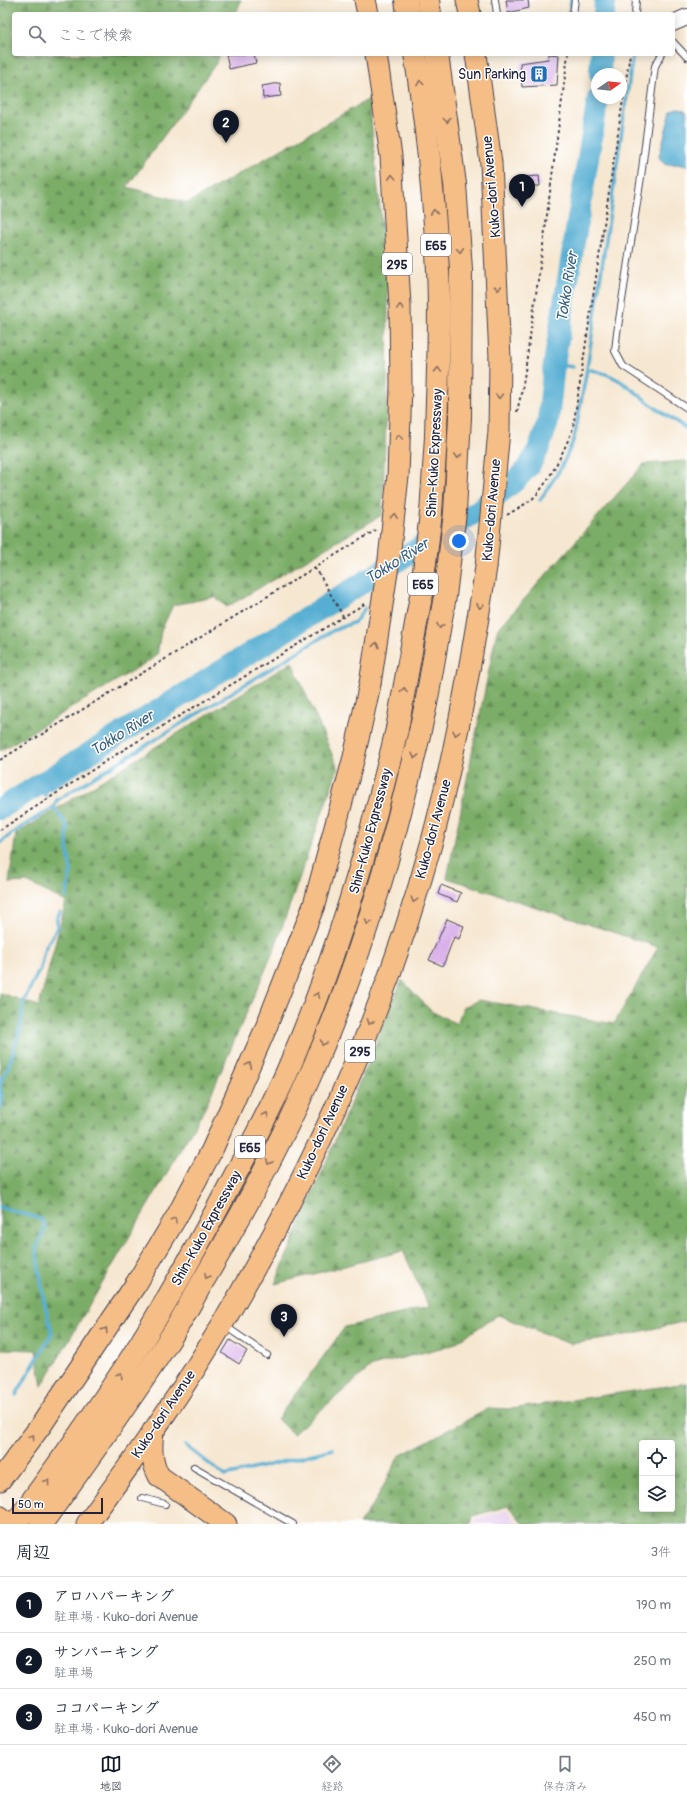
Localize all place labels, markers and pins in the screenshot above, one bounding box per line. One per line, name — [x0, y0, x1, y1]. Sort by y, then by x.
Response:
building icon: Sun Parking — [529, 64, 549, 84]
place label: Sun Parking — [458, 66, 526, 83]
pin: 2 — [213, 110, 239, 143]
pin: 1 — [509, 174, 535, 207]
pin: 3 — [271, 1304, 297, 1337]

